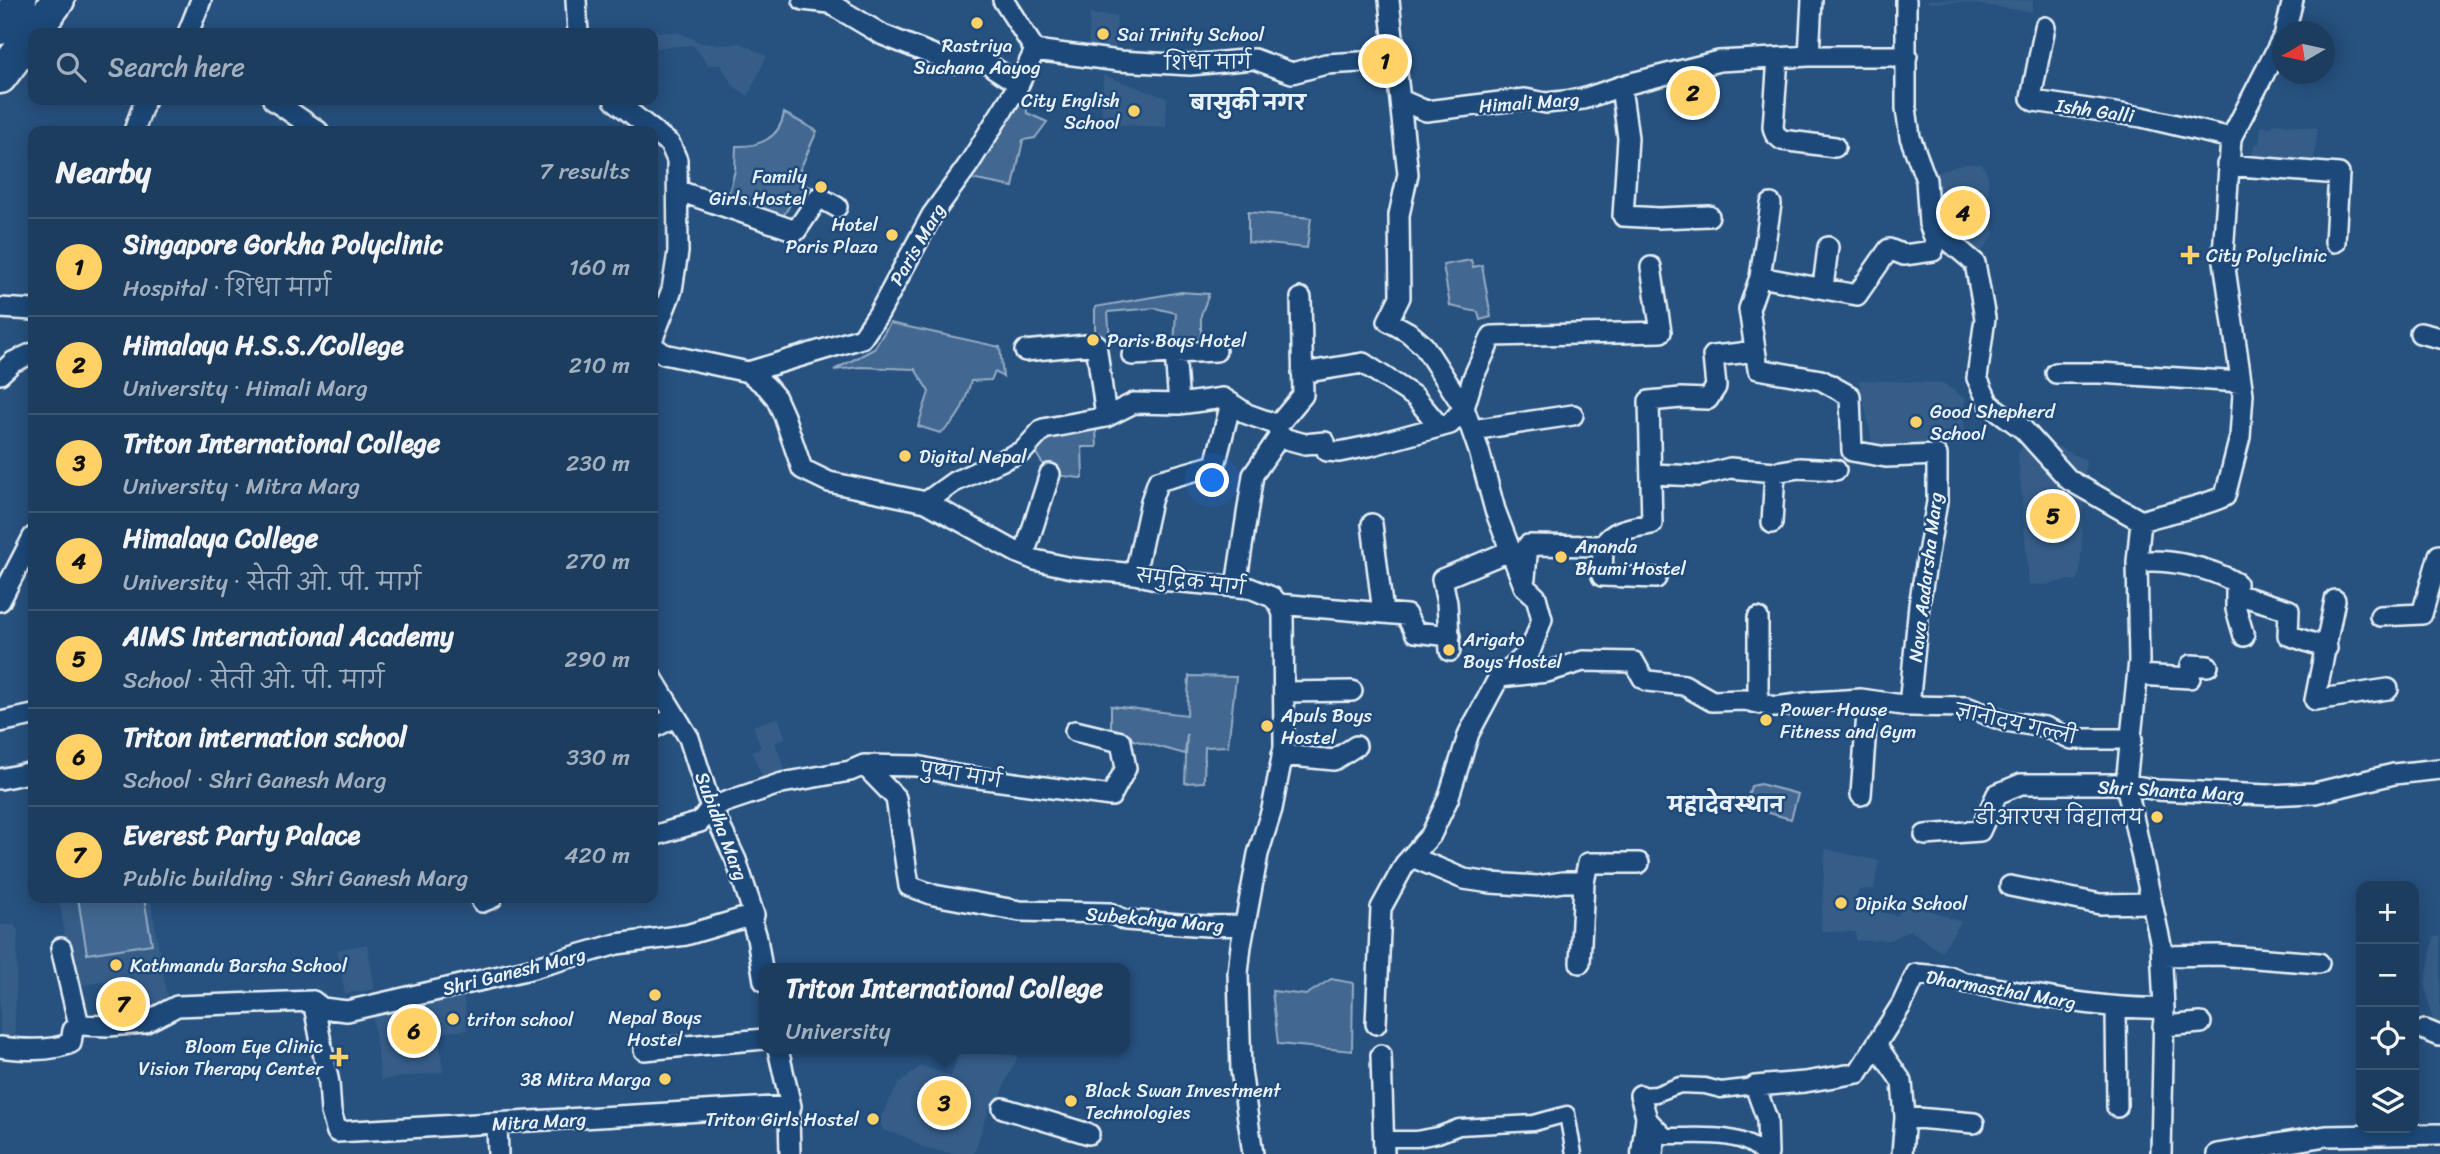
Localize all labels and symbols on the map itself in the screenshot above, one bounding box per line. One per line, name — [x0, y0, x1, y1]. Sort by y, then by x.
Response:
marker: Rastriya Suchana Aayog — [969, 15, 985, 31]
place label: Sai Trinity School — [1117, 18, 1265, 51]
north arrow — [2272, 21, 2335, 84]
marker: Sai Trinity School — [1095, 26, 1111, 42]
place label: Rastriya Suchana Aayog — [914, 29, 1041, 84]
pin: 1 — [1362, 35, 1408, 87]
street label: शिधा मार्ग — [1163, 45, 1254, 80]
pin: 2 — [1670, 67, 1716, 119]
street label: Himali Marg — [1478, 82, 1581, 122]
place label: City English School — [1021, 84, 1121, 139]
district label: बासुकी नगर — [1188, 84, 1307, 122]
street label: Ishh Galli — [2053, 89, 2137, 132]
marker: City English School — [1126, 103, 1142, 119]
place label: Family Girls Hostel — [709, 160, 808, 215]
marker: Family Girls Hostel — [813, 179, 829, 195]
pin: 4 — [1940, 187, 1986, 239]
street label: Paris Marg — [880, 196, 955, 292]
place label: Hotel Paris Plaza — [786, 208, 879, 263]
marker: Hotel Paris Plaza — [884, 227, 900, 243]
place label: City Polyclinic — [2206, 239, 2327, 272]
marker: City Polyclinic — [2180, 245, 2200, 265]
place label: Paris Boys Hotel — [1107, 324, 1247, 357]
marker: Paris Boys Hotel — [1085, 332, 1101, 348]
place label: Good Shepherd School — [1930, 395, 2057, 450]
marker: Good Shepherd School — [1908, 414, 1924, 430]
place label: Digital Nepal — [919, 440, 1027, 473]
marker: Digital Nepal — [897, 448, 913, 464]
your location — [1195, 463, 1229, 497]
street label: Nava Aadarsha Marg — [1899, 490, 1952, 664]
pin: 5 — [2030, 490, 2076, 542]
place label: Ananda Bhumi Hostel — [1574, 530, 1687, 585]
marker: Ananda Bhumi Hostel — [1553, 549, 1569, 565]
street label: समुद्रिक मार्ग — [1134, 558, 1249, 605]
place label: Arigato Boys Hostel — [1462, 623, 1563, 678]
marker: Arigato Boys Hostel — [1441, 642, 1457, 658]
place label: Power House Fitness and Gym — [1780, 693, 1916, 748]
street label: ज्ञानोदय गल्ली — [1951, 693, 2081, 754]
place label: Apuls Boys Hostel — [1280, 699, 1372, 754]
marker: Power House Fitness and Gym — [1758, 712, 1774, 728]
marker: Apuls Boys Hostel — [1259, 718, 1275, 734]
street label: पुष्पा मार्ग — [917, 752, 1006, 798]
street label: Subidha Marg — [686, 767, 758, 886]
street label: Shri Shanta Marg — [2097, 770, 2246, 811]
district label: महादेवस्थान — [1666, 786, 1786, 824]
place label: डीआरएस विद्यालय — [1974, 801, 2145, 834]
marker: डीआरएस विद्यालय — [2149, 809, 2165, 825]
place label: Dipika School — [1855, 887, 1968, 920]
marker: Dipika School — [1833, 895, 1849, 911]
street label: Subekchya Marg — [1084, 897, 1226, 942]
street label: Shri Ganesh Marg — [439, 938, 590, 1005]
place label: Kathmandu Barsha School — [130, 949, 348, 982]
marker: Kathmandu Barsha School — [108, 957, 124, 973]
street label: Dharmasthal Marg — [1923, 960, 2079, 1019]
pin: 7 — [100, 978, 146, 1030]
marker: Nepal Boys Hostel — [647, 987, 663, 1003]
place label: Nepal Boys Hostel — [609, 1001, 702, 1056]
place label: triton school — [467, 1003, 574, 1036]
pin: 6 — [391, 1005, 437, 1057]
marker: triton school — [445, 1011, 461, 1027]
place label: Bloom Eye Clinic Vision Therapy Center — [138, 1030, 324, 1085]
marker: Bloom Eye Clinic Vision Therapy Center — [329, 1047, 349, 1067]
place label: 38 Mitra Marga — [520, 1063, 651, 1096]
marker: 38 Mitra Marga — [657, 1071, 673, 1087]
place label: Black Swan Investment Technologies — [1085, 1074, 1282, 1129]
pin: 3 — [921, 1077, 967, 1129]
marker: Black Swan Investment Technologies — [1063, 1093, 1079, 1109]
street label: Mitra Marg — [491, 1103, 587, 1140]
place label: Triton Girls Hostel — [706, 1103, 860, 1136]
marker: Triton Girls Hostel — [865, 1111, 881, 1127]

